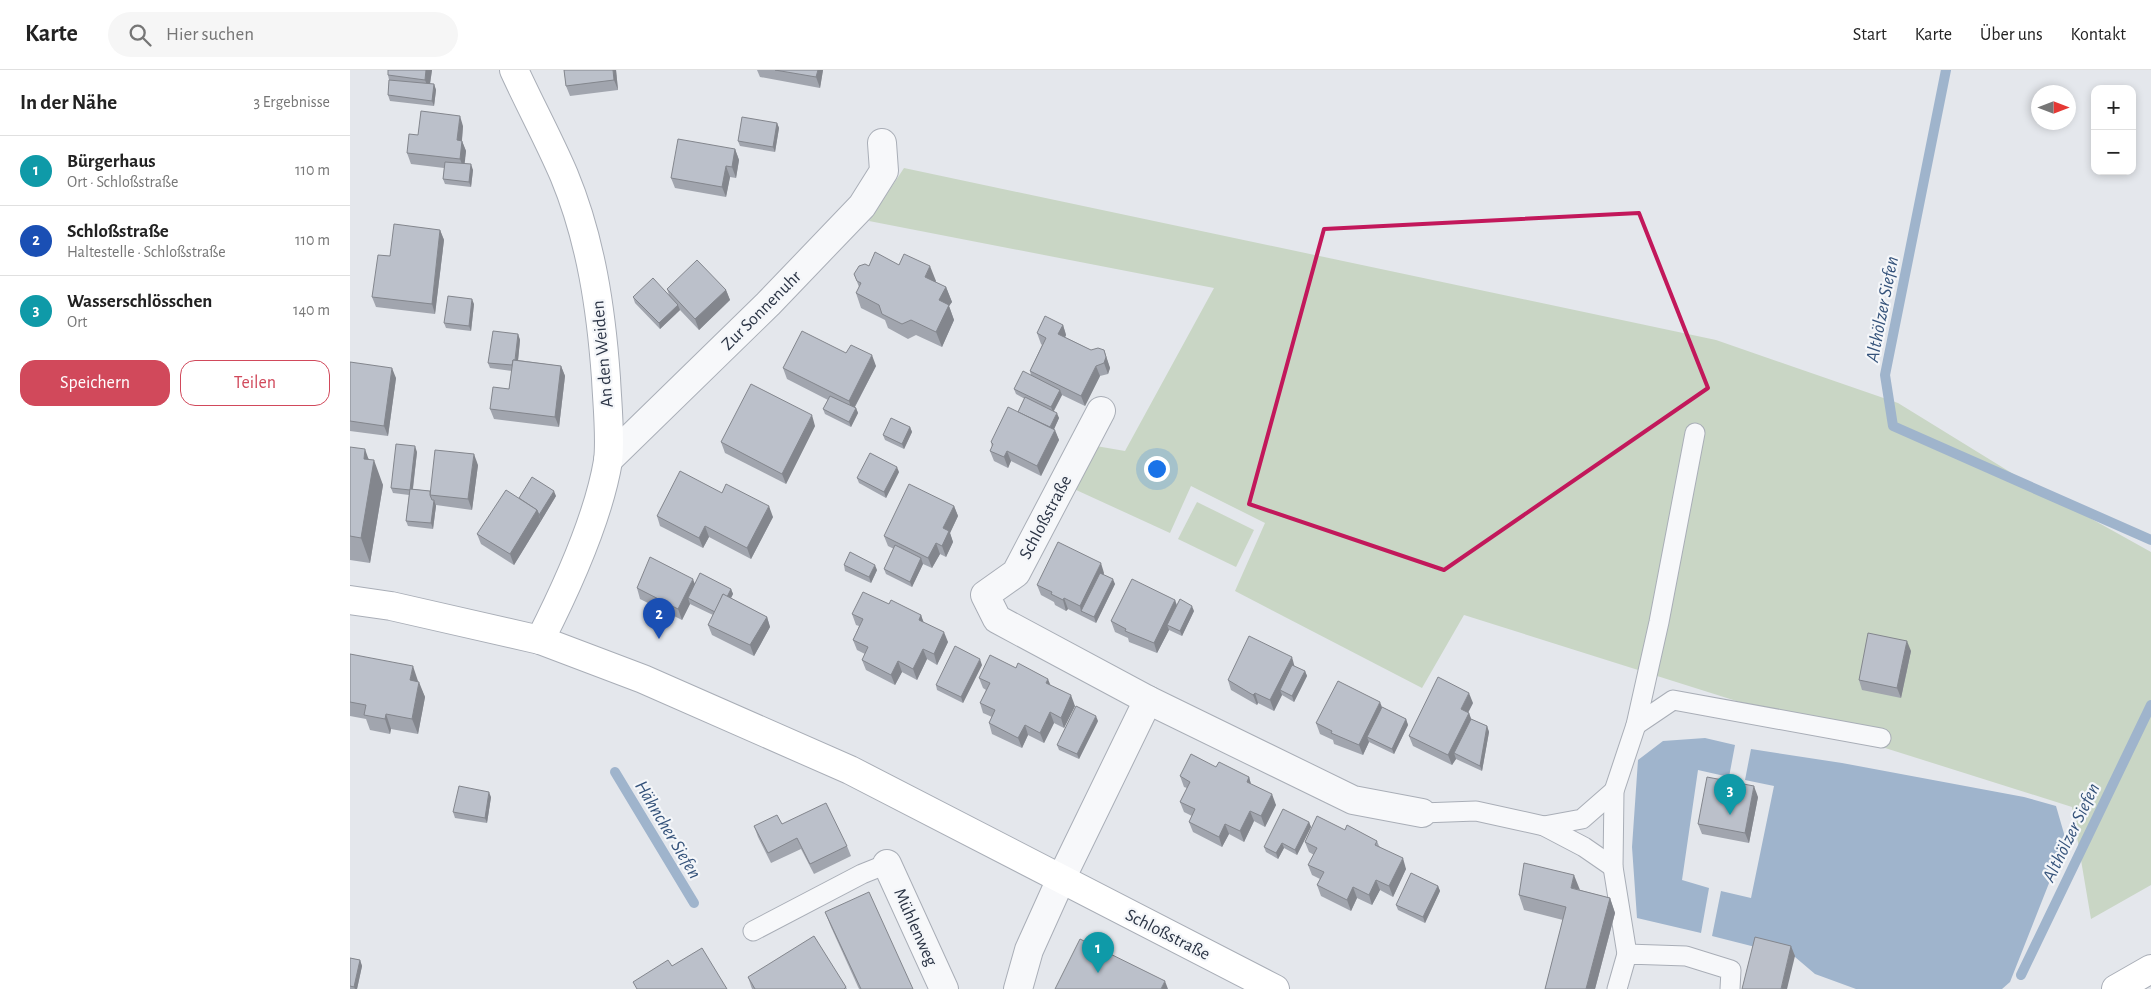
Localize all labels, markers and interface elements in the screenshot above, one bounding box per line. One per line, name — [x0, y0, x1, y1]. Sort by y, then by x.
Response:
search box — [108, 12, 458, 57]
icon: search — [126, 21, 154, 49]
text: Karte — [25, 22, 78, 46]
text: Hier suchen — [166, 25, 254, 44]
text: Start — [1853, 26, 1887, 44]
text: Karte — [1915, 26, 1952, 44]
text: Über uns — [1980, 26, 2043, 44]
text: Kontakt — [2071, 26, 2126, 44]
north arrow — [2031, 85, 2076, 130]
map controls — [2091, 85, 2136, 175]
button: + — [2091, 85, 2136, 130]
text: In der Nähe — [20, 92, 117, 113]
text: 3 Ergebnisse — [253, 94, 330, 110]
button: − — [2091, 130, 2136, 175]
text: Bürgerhaus — [67, 152, 156, 171]
text: 1 — [33, 162, 39, 178]
text: 110 m — [295, 162, 330, 178]
text: Ort · Schloßstraße — [67, 174, 178, 190]
text: Schloßstraße — [67, 222, 169, 241]
text: 2 — [32, 232, 40, 248]
text: 110 m — [295, 232, 330, 248]
text: Haltestelle · Schloßstraße — [67, 244, 226, 260]
water label: Althölzer Siefen — [1863, 255, 1902, 365]
street label: Zur Sonnenuhr — [719, 267, 805, 354]
text: Wasserschlösschen — [67, 292, 212, 311]
street label: An den Weiden — [589, 300, 617, 408]
text: 3 — [33, 302, 39, 318]
text: 140 m — [293, 302, 330, 318]
text: Ort — [67, 314, 87, 330]
button: Speichern — [20, 360, 170, 406]
button: Teilen — [180, 360, 330, 406]
your location — [1144, 456, 1170, 482]
street label: Schloßstraße — [1016, 473, 1075, 562]
pin: 2 — [643, 598, 675, 639]
pin: 3 — [1714, 774, 1746, 815]
water label: Hähncher Siefen — [631, 778, 704, 882]
water label: Althölzer Siefen — [2039, 780, 2103, 886]
street label: Mühlenweg — [890, 886, 940, 969]
street label: Schloßstraße — [1122, 906, 1213, 964]
pin: 1 — [1082, 932, 1114, 973]

